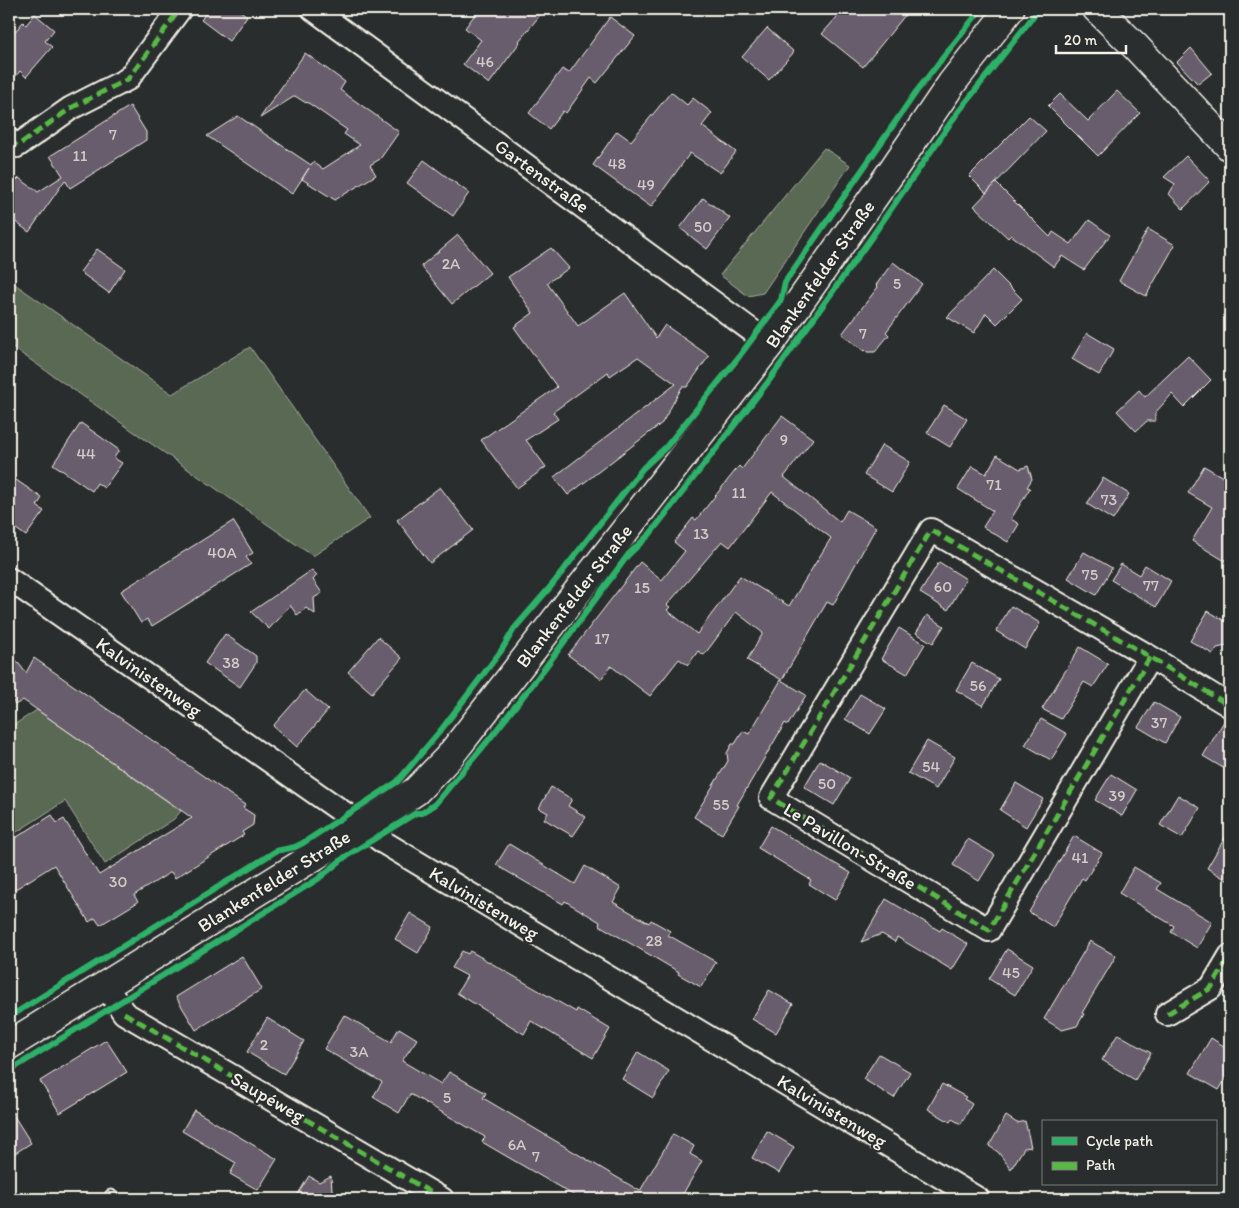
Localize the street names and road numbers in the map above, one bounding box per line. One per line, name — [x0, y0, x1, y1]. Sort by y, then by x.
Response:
street label: Gartenstraße — [490, 134, 594, 218]
street label: Blankenfelder Straße — [760, 196, 880, 352]
street label: Blankenfelder Straße — [511, 520, 637, 672]
street label: Kalvinistenweg — [92, 632, 207, 722]
street label: Le Pavillon-Straße — [779, 797, 921, 895]
street label: Blankenfelder Straße — [194, 825, 354, 937]
street label: Kalvinistenweg — [425, 861, 543, 945]
street label: Saupéweg — [227, 1067, 309, 1128]
street label: Kalvinistenweg — [773, 1069, 891, 1153]

